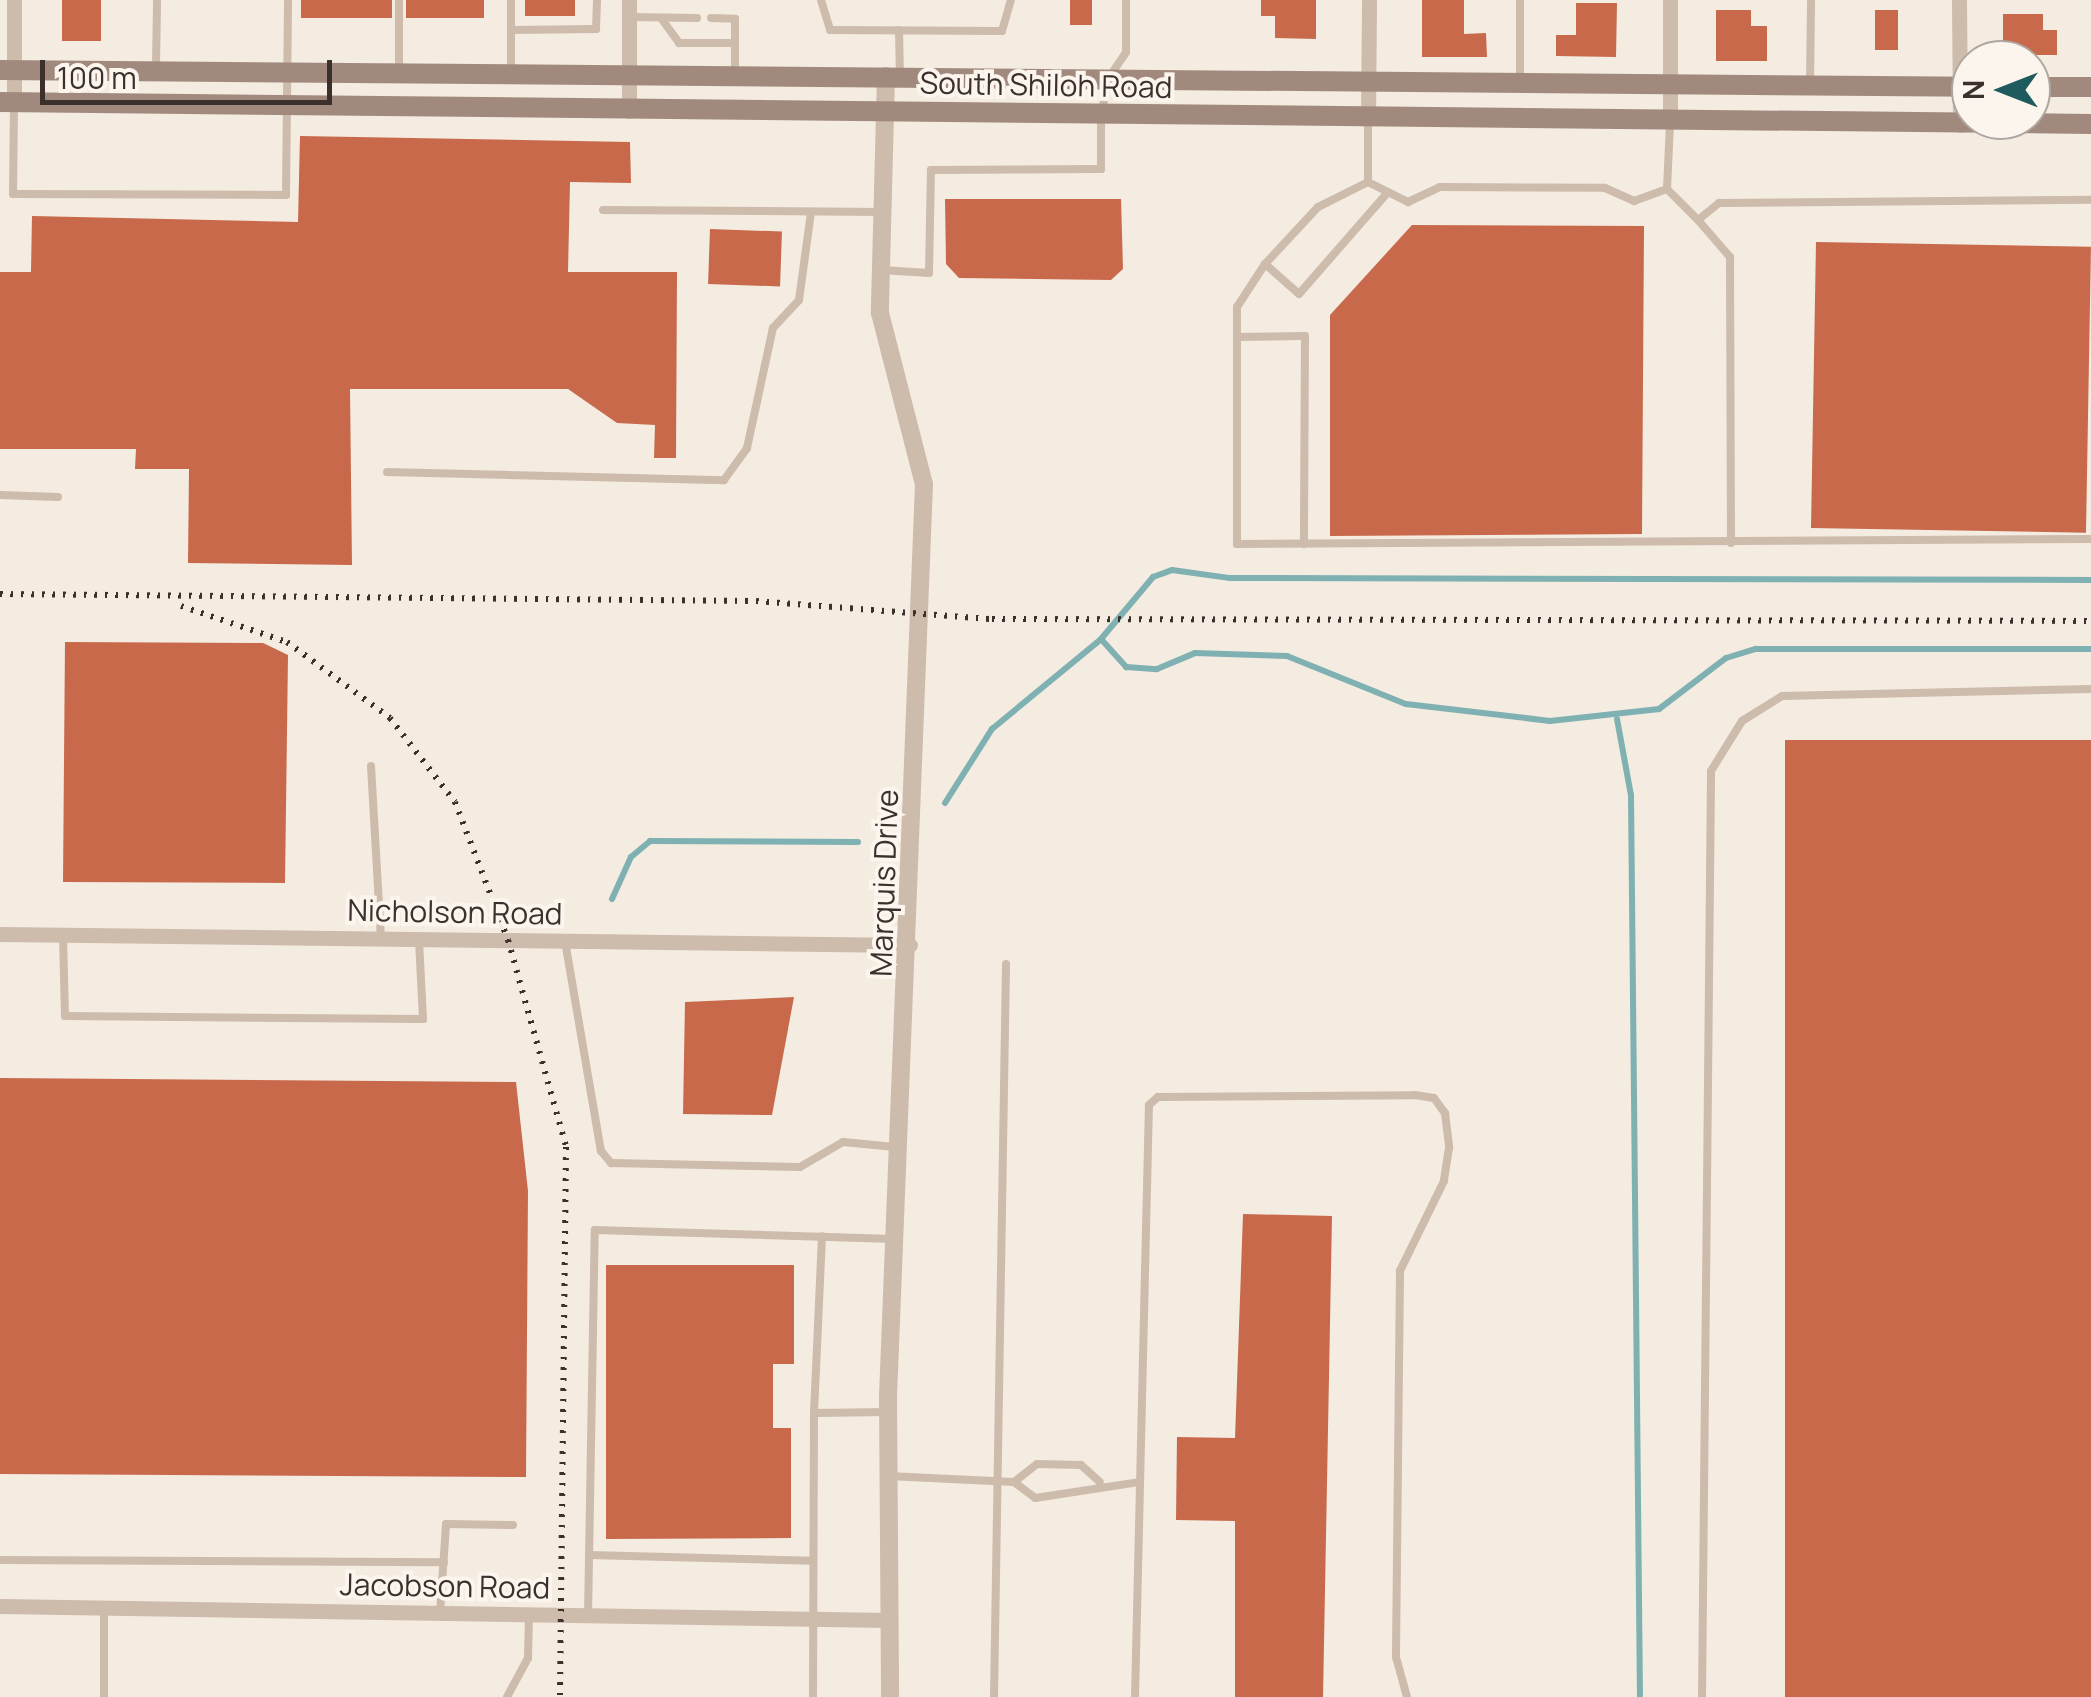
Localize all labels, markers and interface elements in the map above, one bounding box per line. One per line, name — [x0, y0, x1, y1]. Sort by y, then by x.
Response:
scale bar — [45, 40, 338, 102]
north arrow — [1951, 40, 2051, 140]
text: 100 m — [57, 57, 137, 98]
street label: South Shiloh Road — [919, 65, 1173, 105]
text: N — [1954, 80, 1992, 100]
street label: Marquis Drive — [863, 789, 905, 977]
street label: Nicholson Road — [347, 892, 563, 932]
street label: Jacobson Road — [339, 1566, 551, 1606]

